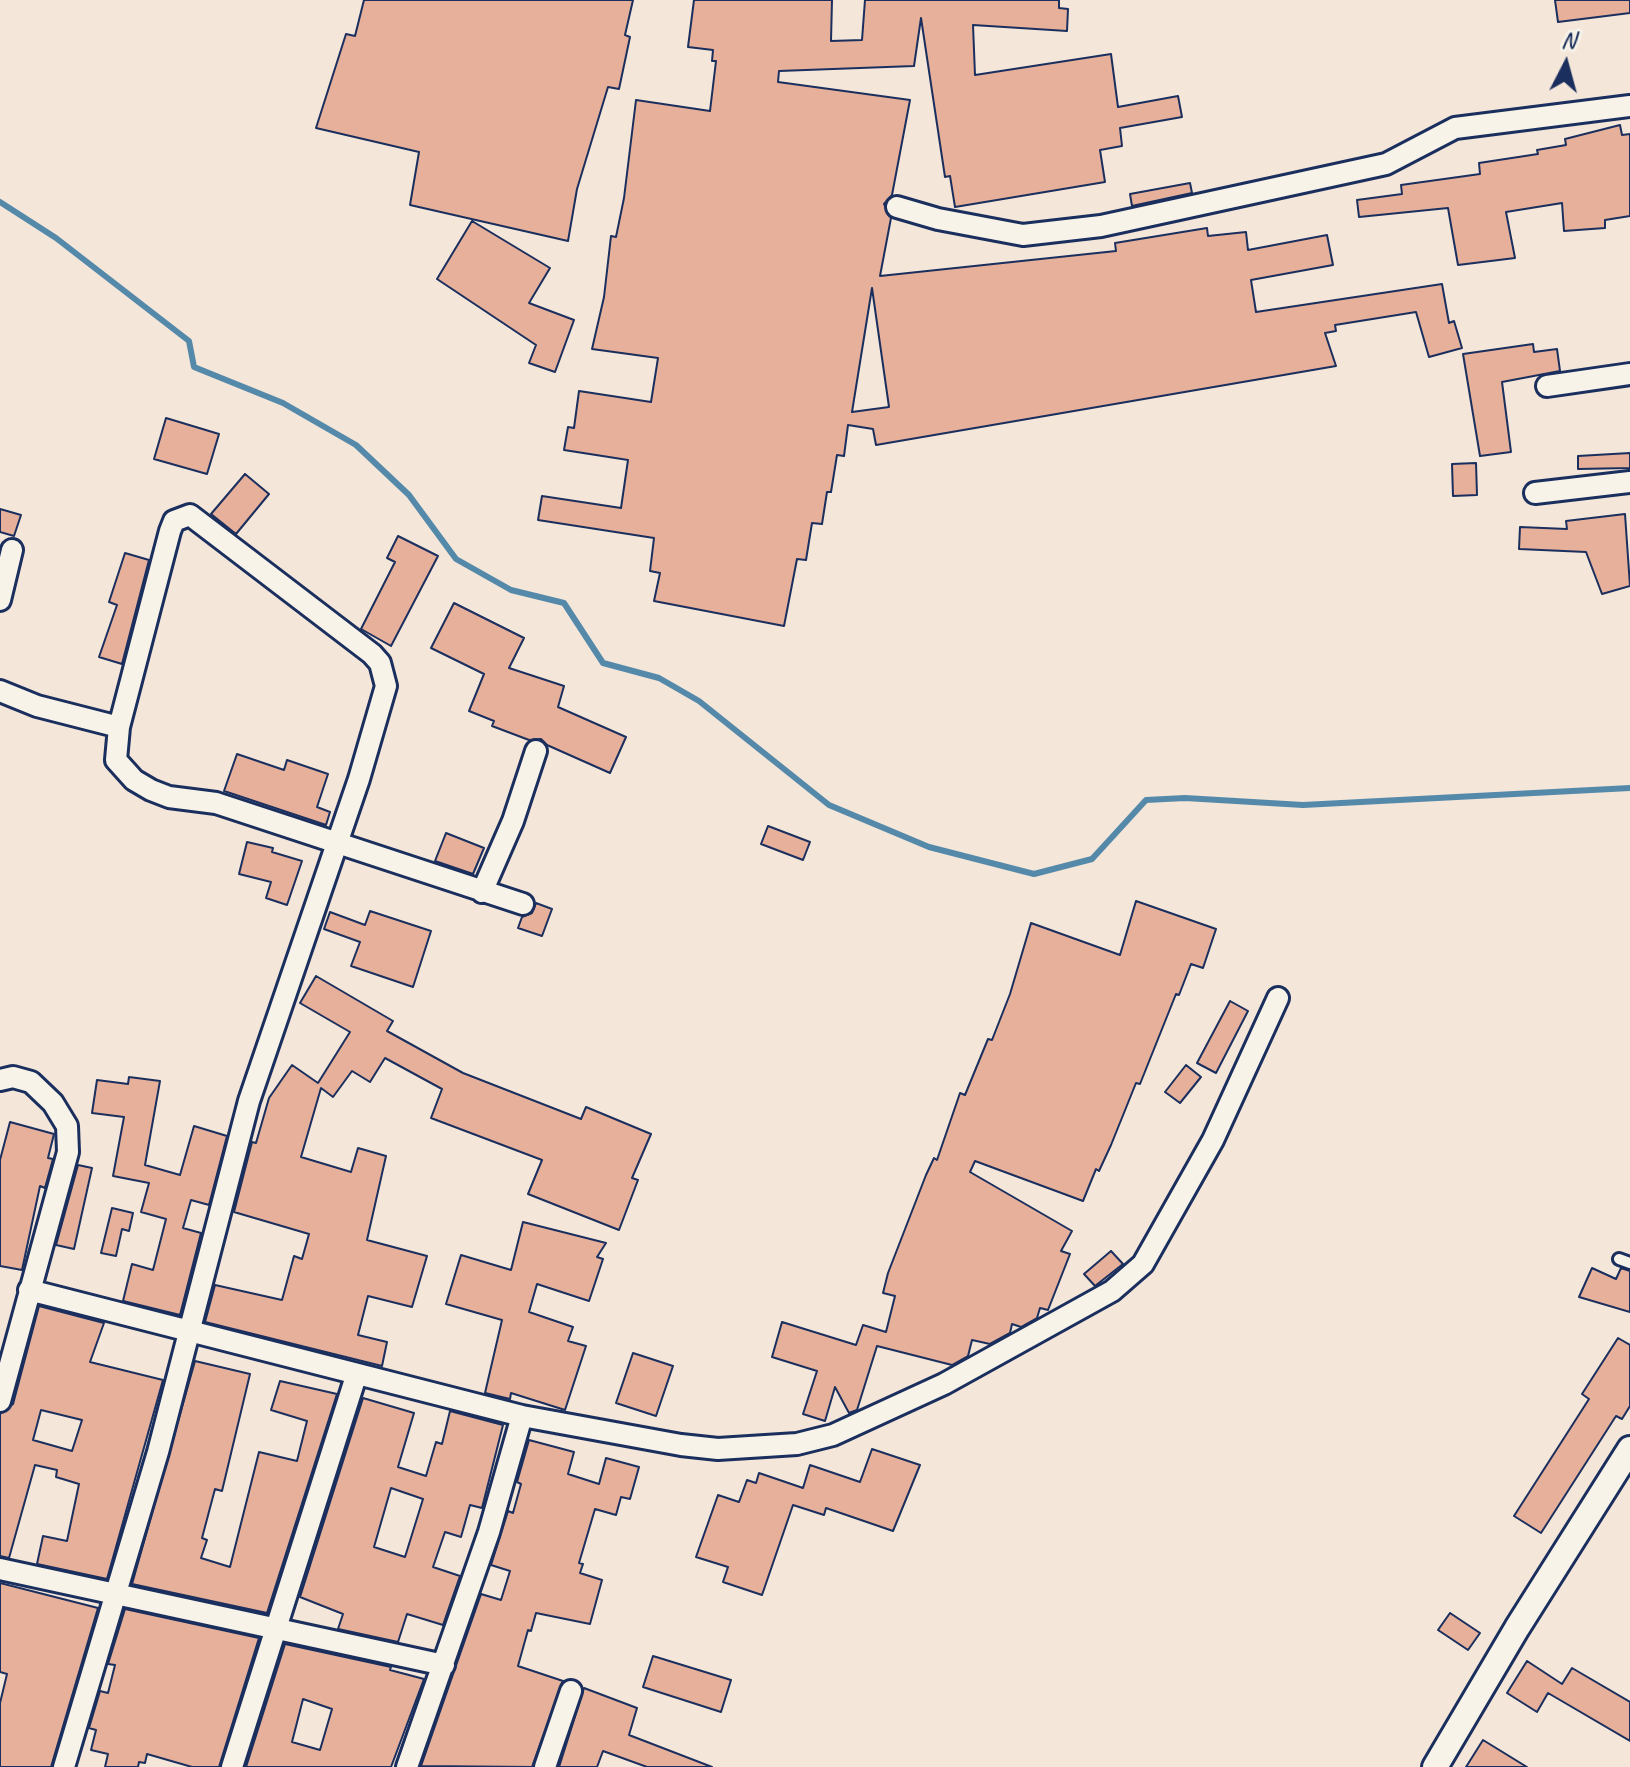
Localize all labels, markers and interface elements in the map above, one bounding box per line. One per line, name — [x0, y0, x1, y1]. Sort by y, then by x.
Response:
north arrow — [1526, 24, 1606, 104]
text: N — [1560, 25, 1577, 55]

